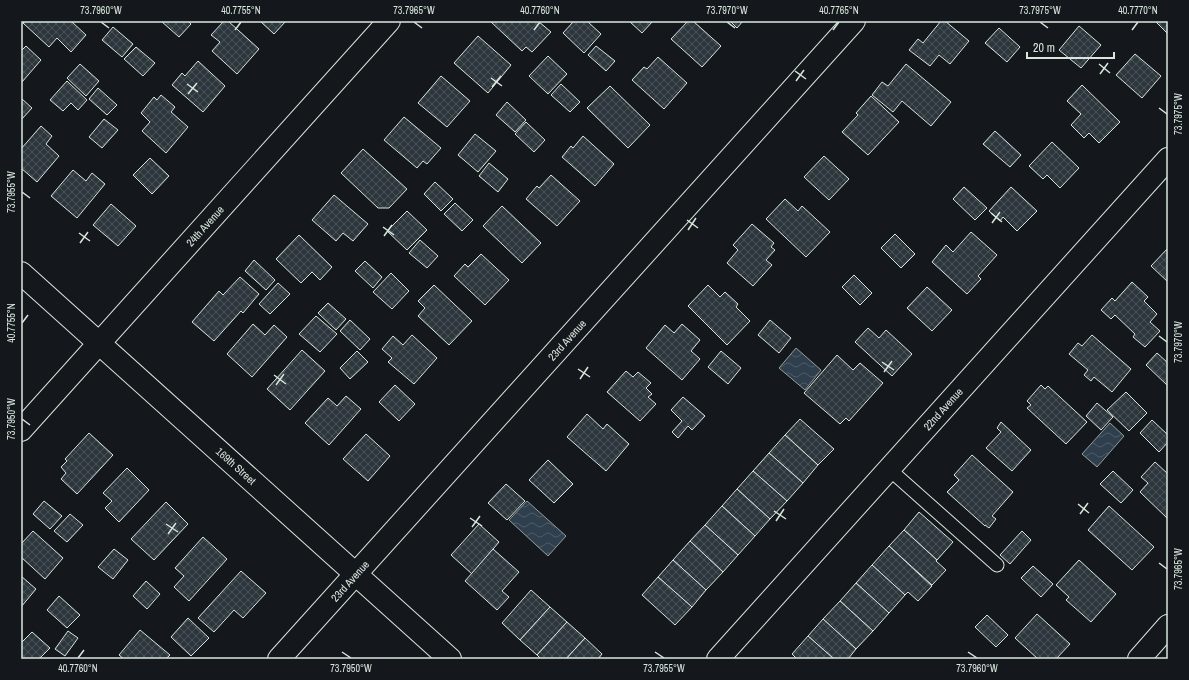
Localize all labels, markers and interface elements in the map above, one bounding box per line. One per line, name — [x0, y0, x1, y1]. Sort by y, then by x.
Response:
text: 73.7960°W — [80, 4, 122, 17]
text: 40.7755°N — [221, 4, 261, 17]
text: 73.7965°W — [393, 4, 435, 17]
text: 40.7760°N — [520, 4, 560, 17]
text: 73.7970°W — [706, 4, 748, 17]
text: 40.7765°N — [819, 4, 859, 17]
text: 73.7975°W — [1019, 4, 1061, 17]
text: 40.7770°N — [1118, 4, 1158, 17]
scale bar — [1027, 34, 1114, 60]
text: 20 m — [1033, 40, 1055, 56]
text: 73.7975°W — [1172, 93, 1185, 135]
text: 73.7955°W — [5, 171, 18, 213]
street label: 24th Avenue — [183, 203, 227, 249]
text: 40.7755°N — [5, 303, 18, 343]
street label: 23rd Avenue — [545, 317, 589, 363]
text: 73.7970°W — [1172, 321, 1185, 363]
street label: 22nd Avenue — [920, 385, 966, 433]
text: 73.7950°W — [5, 398, 18, 440]
street label: 169th Street — [213, 444, 259, 488]
text: 73.7965°W — [1172, 548, 1185, 590]
street label: 23rd Avenue — [328, 558, 372, 604]
text: 40.7760°N — [58, 662, 98, 675]
text: 73.7950°W — [330, 662, 372, 675]
text: 73.7955°W — [643, 662, 685, 675]
text: 73.7960°W — [956, 662, 998, 675]

